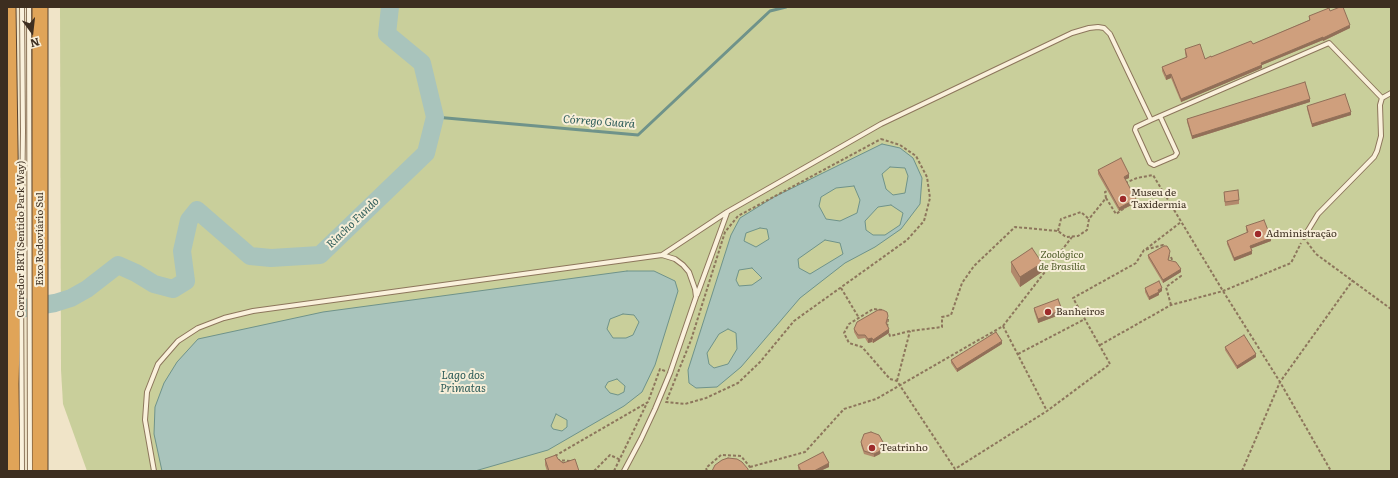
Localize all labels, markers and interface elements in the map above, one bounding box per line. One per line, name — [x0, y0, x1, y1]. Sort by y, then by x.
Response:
north arrow — [12, 12, 52, 52]
text: N — [29, 35, 42, 53]
water label: Córrego Guará — [563, 113, 635, 131]
street label: Corredor BRT(Sentido Park Way) — [15, 161, 27, 317]
place label: Museu de Taxidermia — [1131, 187, 1186, 210]
street label: Eixo Rodoviário Sul — [34, 192, 46, 286]
marker: Museu de Taxidermia — [1118, 194, 1128, 204]
water label: Riacho Fundo — [324, 195, 382, 251]
place label: Administração — [1266, 228, 1337, 240]
marker: Administração — [1253, 229, 1263, 239]
park label: Zoológico de Brasília — [1038, 249, 1086, 272]
place label: Banheiros — [1056, 306, 1104, 318]
marker: Banheiros — [1043, 307, 1053, 317]
water label: Lago dos Primatas — [440, 369, 486, 395]
place label: Teatrinho — [880, 442, 928, 454]
marker: Teatrinho — [867, 443, 877, 453]

